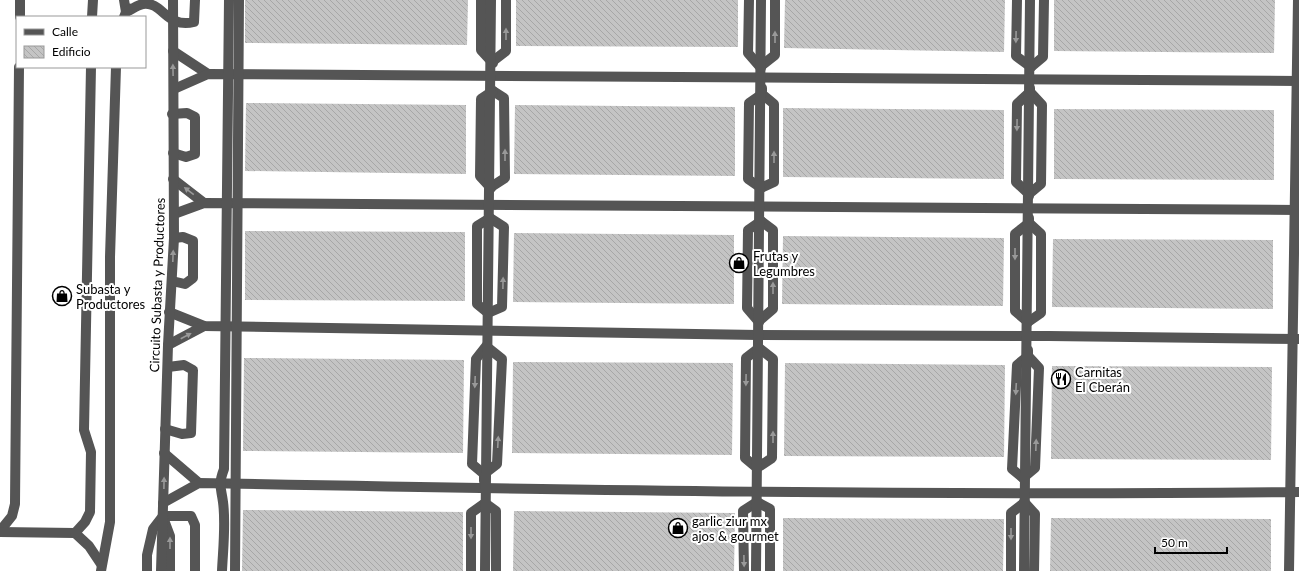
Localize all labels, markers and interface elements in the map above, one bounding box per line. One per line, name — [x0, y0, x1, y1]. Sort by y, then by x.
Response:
legend — [16, 16, 146, 68]
text: Calle — [52, 24, 78, 39]
one-way arrow — [503, 27, 509, 40]
one-way arrow — [772, 30, 778, 43]
one-way arrow — [1013, 31, 1020, 43]
text: Edificio — [52, 44, 91, 59]
one-way arrow — [170, 63, 176, 76]
one-way arrow — [1014, 119, 1020, 132]
one-way arrow — [501, 149, 508, 161]
one-way arrow — [771, 150, 777, 163]
one-way arrow — [183, 187, 194, 195]
street label: Circuito Subasta y Productores — [146, 197, 168, 373]
place label: Frutas y Legumbres — [753, 248, 815, 279]
one-way arrow — [1012, 248, 1018, 261]
one-way arrow — [170, 249, 176, 262]
shop icon: Frutas y Legumbres — [728, 252, 750, 274]
one-way arrow — [500, 276, 506, 289]
place label: Subasta y Productores — [76, 281, 146, 312]
one-way arrow — [770, 281, 776, 294]
shop icon: Subasta y Productores — [51, 285, 73, 307]
one-way arrow — [180, 333, 192, 339]
place label: Carnitas El Cberán — [1075, 364, 1130, 395]
restaurant icon: Carnitas El Cberán — [1050, 368, 1072, 390]
one-way arrow — [742, 374, 749, 386]
one-way arrow — [472, 376, 479, 388]
one-way arrow — [1012, 383, 1019, 395]
one-way arrow — [770, 430, 776, 443]
one-way arrow — [495, 436, 502, 448]
one-way arrow — [1033, 439, 1040, 451]
one-way arrow — [161, 476, 167, 489]
place label: garlic ziur mx ajos & gourmet — [692, 513, 779, 544]
shop icon: garlic ziur mx ajos & gourmet — [667, 517, 689, 539]
one-way arrow — [468, 527, 474, 540]
one-way arrow — [1008, 528, 1014, 541]
scale bar — [1155, 529, 1227, 555]
text: 50 m — [1161, 535, 1188, 550]
one-way arrow — [167, 536, 173, 549]
one-way arrow — [741, 555, 747, 568]

